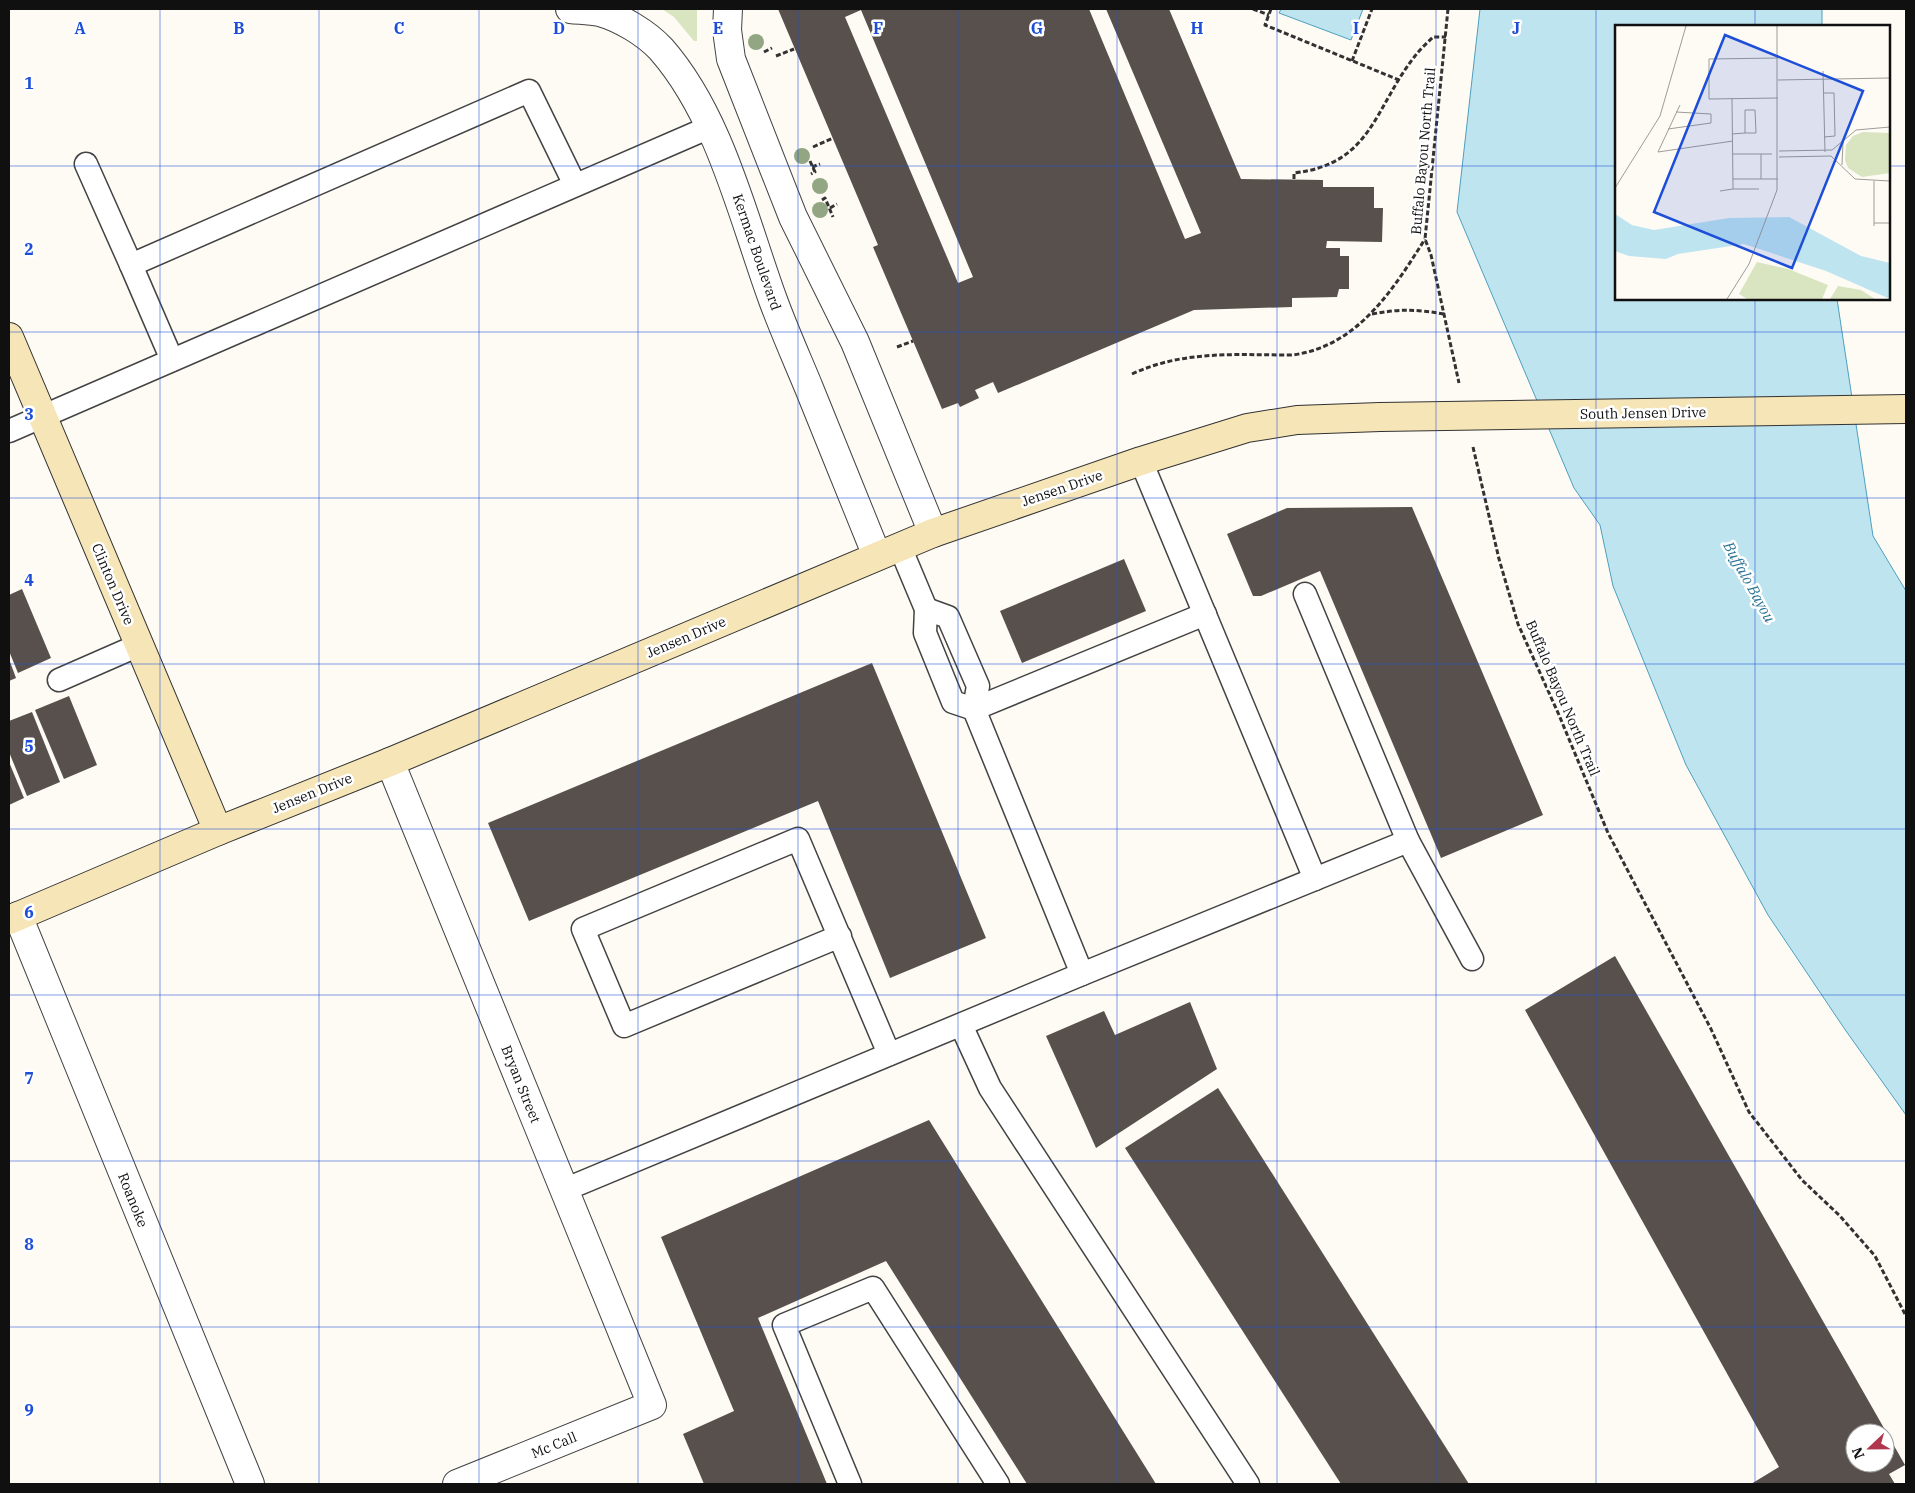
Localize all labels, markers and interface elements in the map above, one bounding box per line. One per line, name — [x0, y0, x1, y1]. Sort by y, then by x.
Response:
text: A — [74, 18, 86, 38]
text: B — [233, 18, 245, 38]
text: C — [394, 18, 404, 38]
text: D — [553, 18, 565, 38]
text: E — [713, 18, 723, 38]
text: F — [873, 18, 883, 38]
text: G — [1031, 18, 1043, 38]
text: H — [1191, 18, 1204, 38]
text: I — [1353, 18, 1359, 38]
text: J — [1512, 18, 1520, 38]
inset map — [1615, 25, 1890, 300]
street label: Buffalo Bayou North Trail — [1407, 67, 1439, 235]
text: 1 — [24, 73, 34, 93]
street label: Kermac Boulevard — [729, 191, 786, 313]
text: 2 — [24, 239, 34, 259]
street label: South Jensen Drive — [1580, 403, 1706, 423]
text: 3 — [24, 404, 34, 424]
street label: Jensen Drive — [1019, 466, 1105, 510]
water label: Buffalo Bayou — [1719, 537, 1780, 626]
street label: Clinton Drive — [88, 540, 138, 628]
text: 4 — [24, 570, 34, 590]
street label: Jensen Drive — [644, 612, 728, 662]
street label: Buffalo Bayou North Trail — [1522, 617, 1604, 779]
text: 5 — [24, 736, 34, 756]
street label: Jensen Drive — [269, 769, 355, 817]
text: 6 — [24, 902, 34, 922]
street label: Bryan Street — [497, 1042, 545, 1126]
text: 7 — [24, 1068, 34, 1088]
street label: Roanoke — [114, 1170, 152, 1230]
text: 8 — [24, 1234, 34, 1254]
text: 9 — [24, 1400, 34, 1420]
north arrow — [1845, 1423, 1895, 1473]
street label: Mc Call — [529, 1428, 579, 1462]
text: N — [1848, 1444, 1868, 1461]

